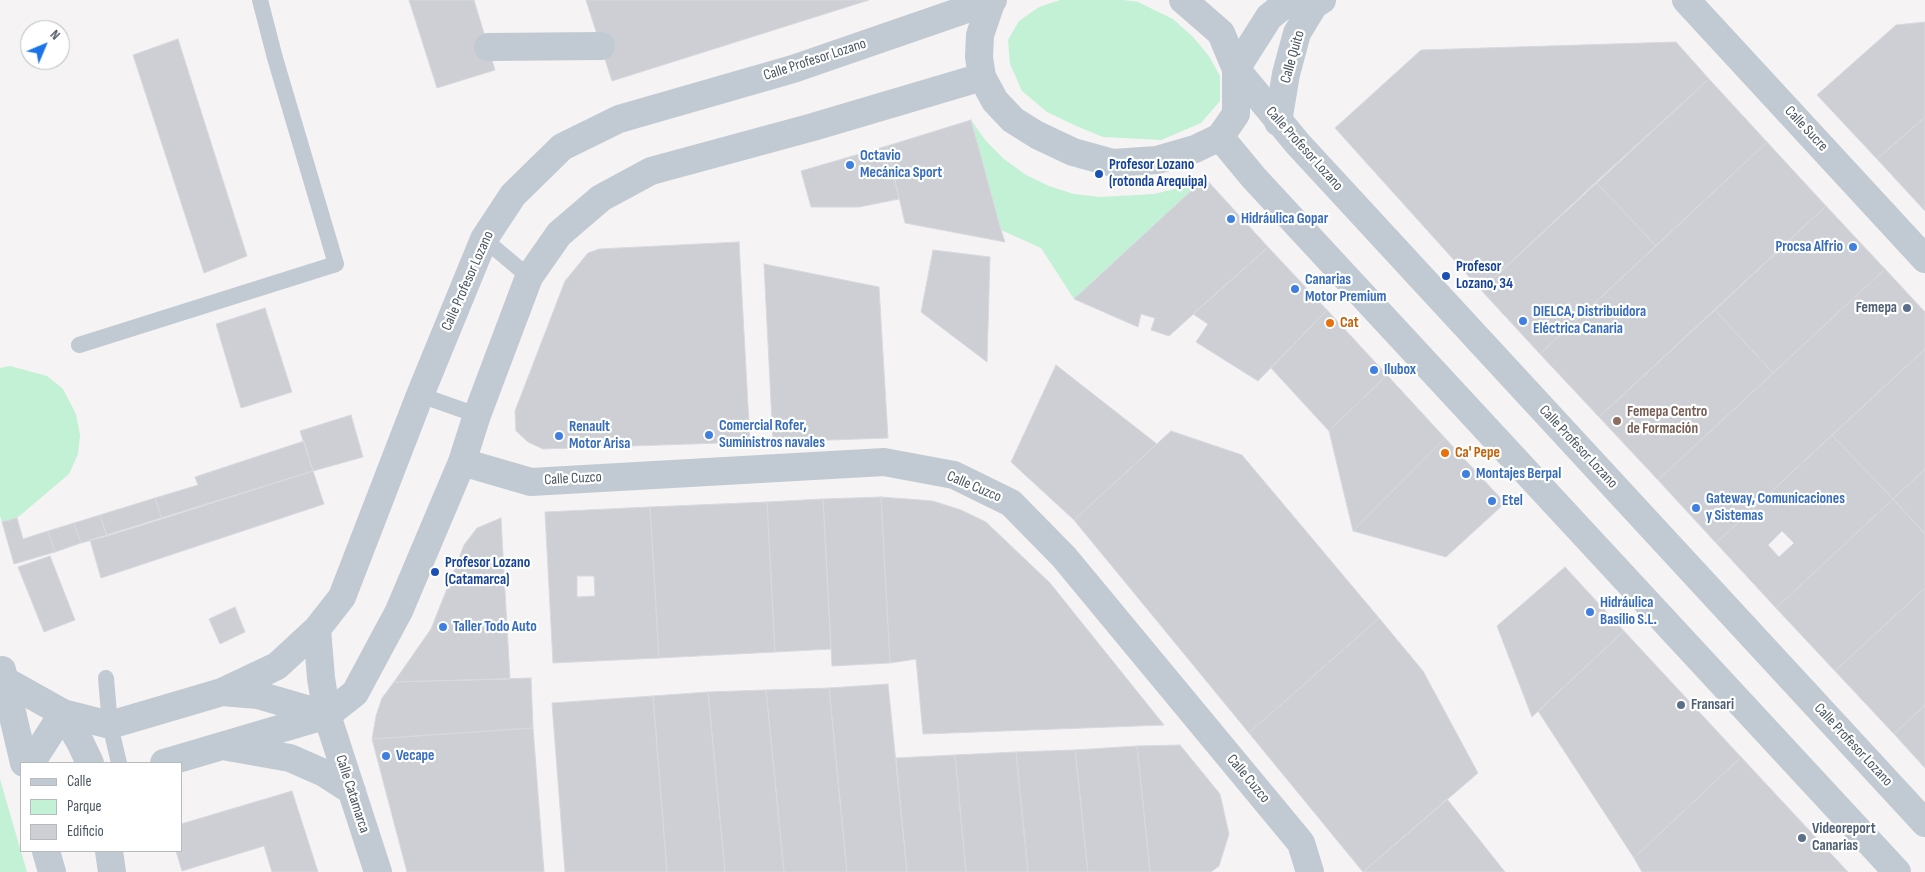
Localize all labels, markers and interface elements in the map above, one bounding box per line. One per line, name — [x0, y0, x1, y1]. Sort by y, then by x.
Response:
north arrow — [20, 20, 70, 70]
text: N — [47, 26, 64, 43]
street label: Calle Quito — [1277, 29, 1309, 85]
street label: Calle Profesor Lozano — [761, 35, 869, 85]
street label: Calle Profesor Lozano — [1262, 103, 1346, 195]
street label: Calle Sucre — [1781, 103, 1831, 155]
place label: Octavio Mecánica Sport — [860, 147, 942, 182]
place label: Profesor Lozano (rotonda Arequipa) — [1109, 156, 1207, 191]
marker: Octavio Mecánica Sport — [844, 159, 856, 171]
marker: Profesor Lozano (rotonda Arequipa) — [1093, 168, 1105, 180]
place label: Hidráulica Gopar — [1241, 210, 1328, 228]
marker: Hidráulica Gopar — [1225, 213, 1237, 225]
street label: Calle Profesor Lozano — [438, 228, 498, 334]
place label: Procsa Alfrio — [1775, 238, 1843, 256]
marker: Procsa Alfrio — [1847, 241, 1859, 253]
place label: Profesor Lozano, 34 — [1456, 258, 1513, 293]
marker: Profesor Lozano, 34 — [1440, 270, 1452, 282]
place label: Canarias Motor Premium — [1305, 271, 1387, 306]
marker: Canarias Motor Premium — [1289, 283, 1301, 295]
place label: Femepa — [1856, 299, 1897, 317]
marker: Femepa — [1901, 302, 1913, 314]
place label: DIELCA, Distribuidora Eléctrica Canaria — [1533, 303, 1646, 338]
place label: Cat — [1340, 314, 1359, 332]
marker: DIELCA, Distribuidora Eléctrica Canaria — [1517, 315, 1529, 327]
marker: Cat — [1324, 317, 1336, 329]
place label: Ilubox — [1384, 361, 1416, 379]
marker: Ilubox — [1368, 364, 1380, 376]
street label: Calle Profesor Lozano — [1535, 402, 1621, 492]
place label: Femepa Centro de Formación — [1627, 403, 1707, 438]
marker: Femepa Centro de Formación — [1611, 415, 1623, 427]
place label: Comercial Rofer, Suministros navales — [719, 417, 825, 452]
place label: Renault Motor Arisa — [569, 418, 630, 453]
marker: Comercial Rofer, Suministros navales — [703, 429, 715, 441]
marker: Renault Motor Arisa — [553, 430, 565, 442]
place label: Ca' Pepe — [1455, 444, 1500, 462]
marker: Ca' Pepe — [1439, 447, 1451, 459]
place label: Montajes Berpal — [1476, 465, 1561, 483]
street label: Calle Cuzco — [944, 467, 1004, 507]
marker: Montajes Berpal — [1460, 468, 1472, 480]
street label: Calle Cuzco — [544, 469, 602, 489]
place label: Gateway, Comunicaciones y Sistemas — [1706, 490, 1845, 525]
place label: Etel — [1502, 492, 1523, 510]
marker: Etel — [1486, 495, 1498, 507]
marker: Gateway, Comunicaciones y Sistemas — [1690, 502, 1702, 514]
place label: Profesor Lozano (Catamarca) — [445, 554, 530, 589]
marker: Profesor Lozano (Catamarca) — [429, 566, 441, 578]
place label: Hidráulica Basilio S.L. — [1600, 594, 1657, 629]
marker: Hidráulica Basilio S.L. — [1584, 606, 1596, 618]
place label: Taller Todo Auto — [453, 618, 537, 636]
marker: Taller Todo Auto — [437, 621, 449, 633]
place label: Fransari — [1691, 696, 1734, 714]
marker: Fransari — [1675, 699, 1687, 711]
street label: Calle Profesor Lozano — [1810, 700, 1896, 790]
place label: Vecape — [396, 747, 434, 765]
marker: Vecape — [380, 750, 392, 762]
street label: Calle Cuzco — [1223, 751, 1273, 807]
street label: Calle Catamarca — [331, 753, 373, 835]
legend — [20, 762, 182, 852]
text: Calle — [67, 772, 91, 791]
text: Parque — [67, 797, 102, 816]
place label: Videoreport Canarias — [1812, 820, 1876, 855]
text: Edificio — [67, 822, 104, 841]
marker: Videoreport Canarias — [1796, 832, 1808, 844]

